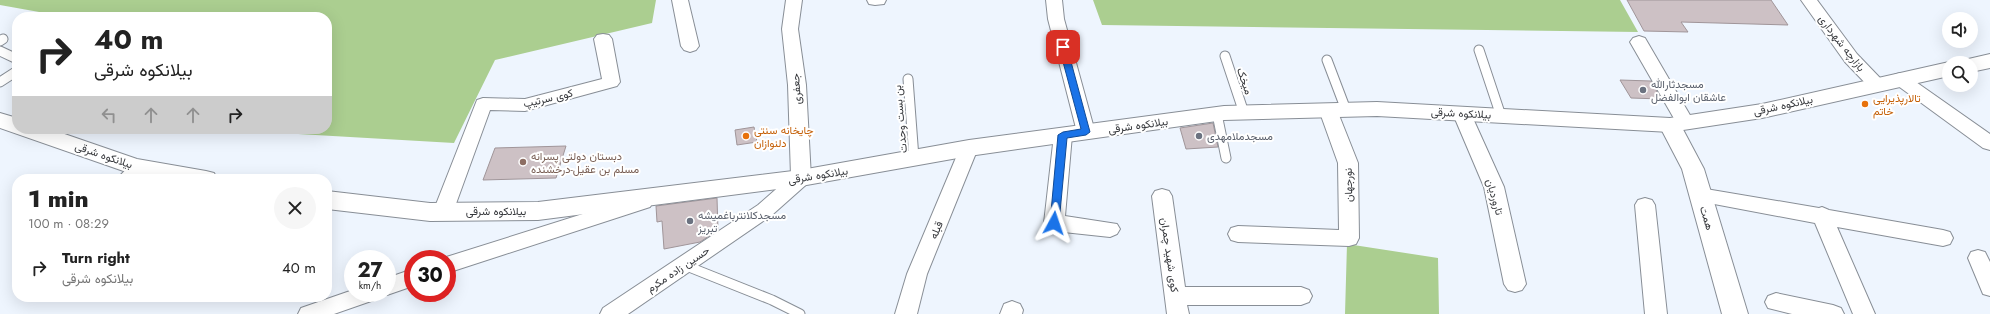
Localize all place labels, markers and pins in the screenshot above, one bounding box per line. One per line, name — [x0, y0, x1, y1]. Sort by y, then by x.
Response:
pin — [1046, 30, 1080, 64]
place label: مسجدثارالله عاشقان ابوالفضل — [1651, 76, 1726, 105]
marker: مسجدثارالله عاشقان ابوالفضل — [1638, 85, 1648, 95]
place label: تالارپذیرایی خاتم — [1873, 90, 1921, 119]
marker: تالارپذیرایی خاتم — [1860, 99, 1870, 109]
place label: چایخانه سنتی دلنوازان — [754, 122, 814, 151]
place label: مسجدملامهدی — [1207, 128, 1273, 144]
marker: چایخانه سنتی دلنوازان — [741, 131, 751, 141]
marker: مسجدملامهدی — [1194, 131, 1204, 141]
place label: دبستان دولتی پسرانه مسلم بن عقیل-درخشنده — [531, 148, 639, 177]
marker: دبستان دولتی پسرانه مسلم بن عقیل-درخشنده — [518, 157, 528, 167]
place label: مسجدکلانترباغمیشه تبریز — [697, 207, 786, 236]
marker: مسجدکلانترباغمیشه تبریز — [685, 216, 695, 226]

